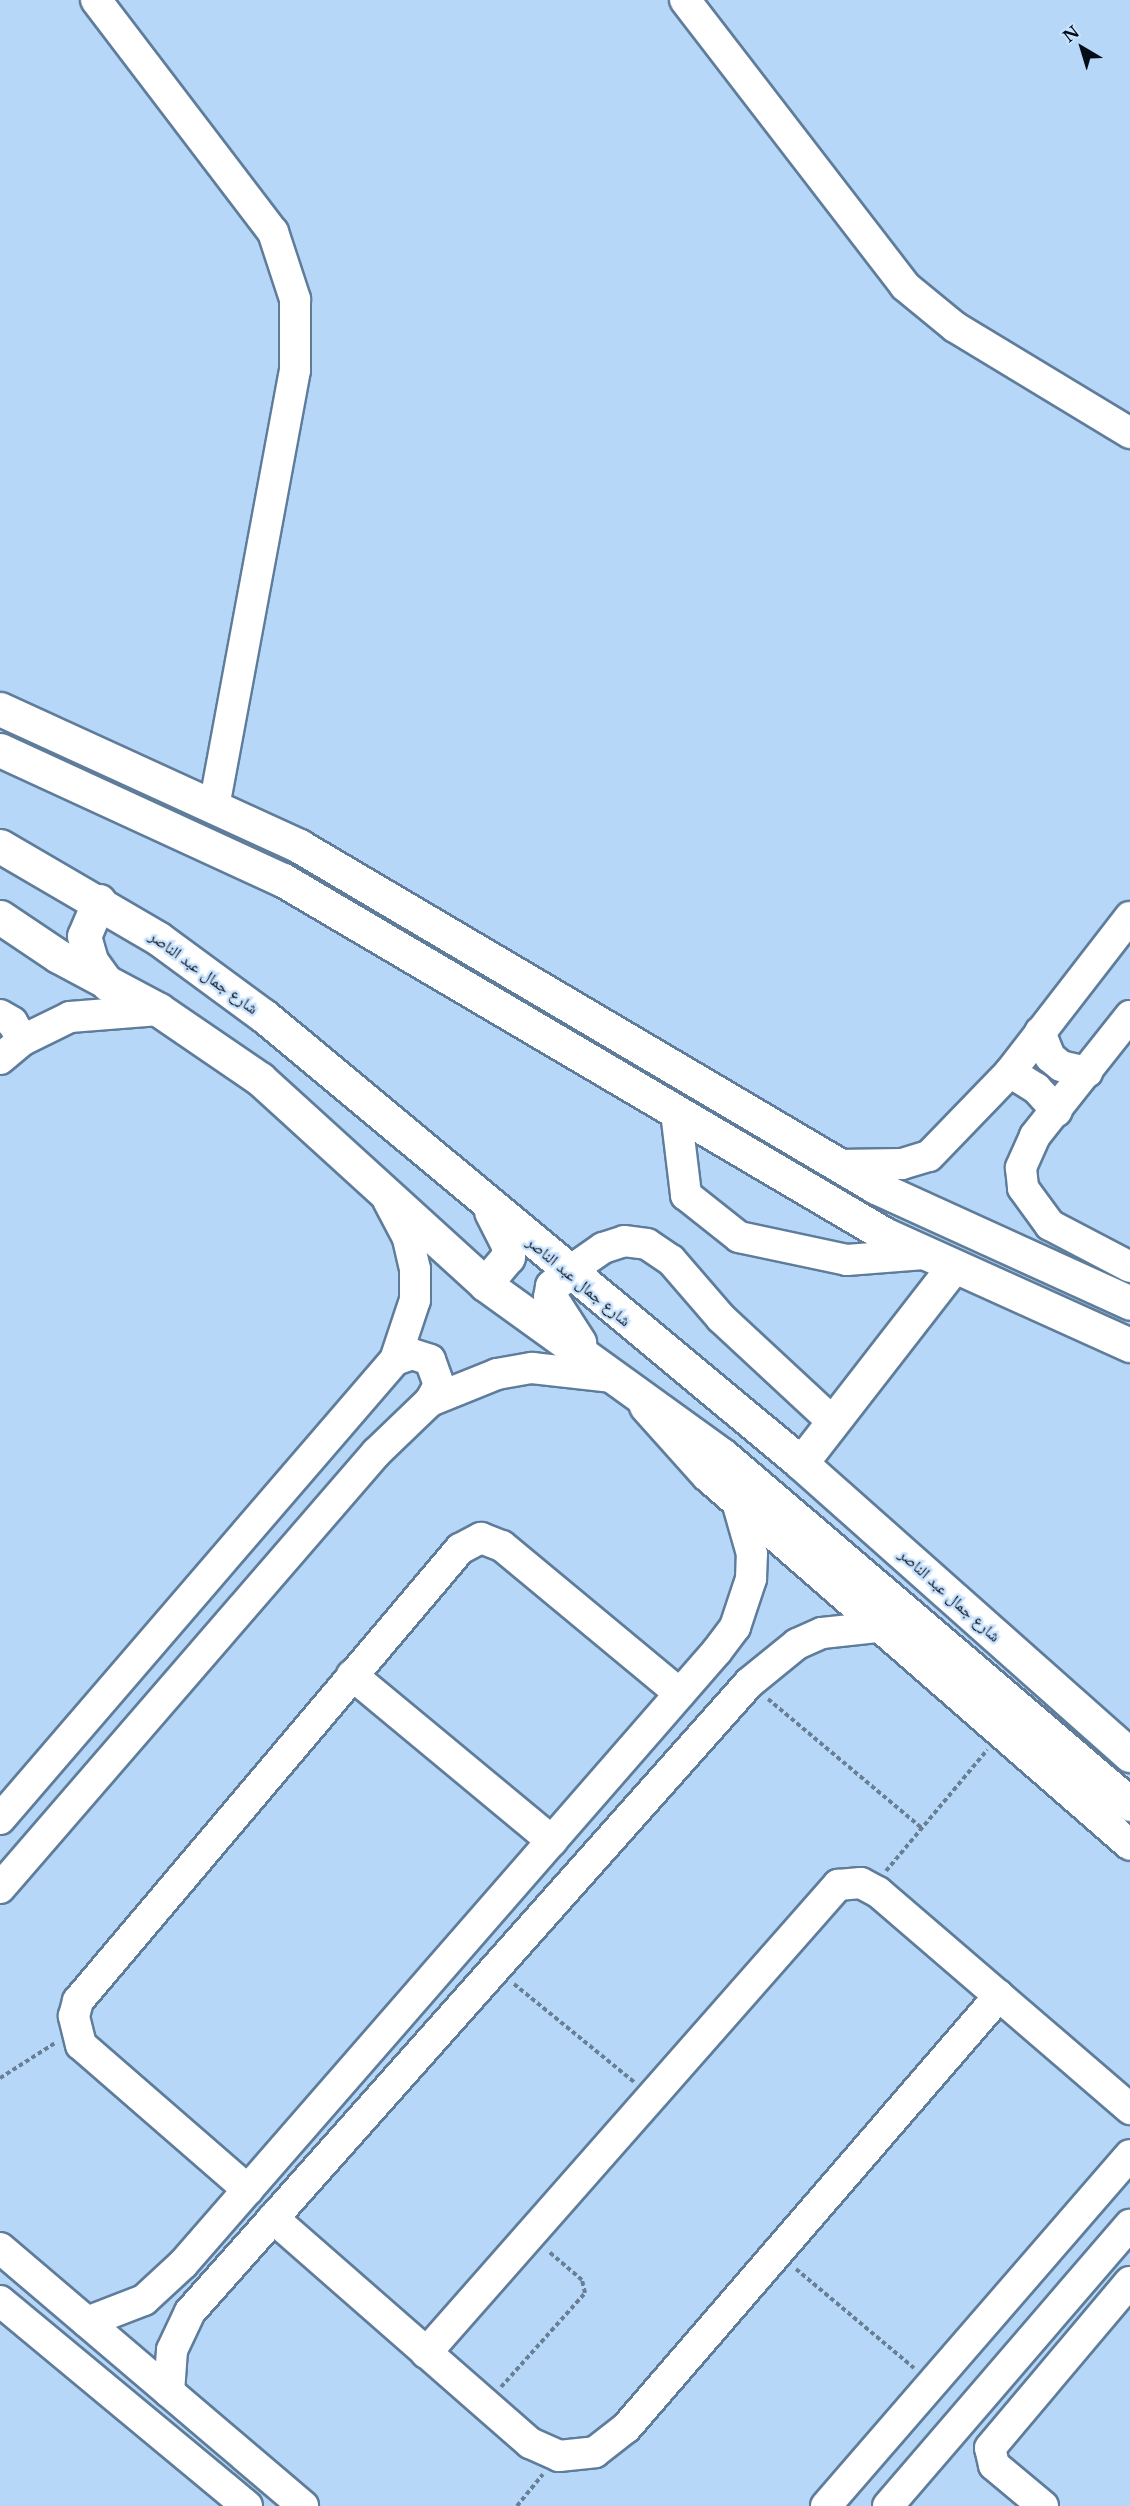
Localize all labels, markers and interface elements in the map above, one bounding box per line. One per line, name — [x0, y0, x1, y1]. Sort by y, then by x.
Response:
north arrow — [1052, 18, 1112, 78]
text: N — [1059, 21, 1083, 46]
street label: شارع جمال عبد الناصر — [146, 926, 262, 1018]
street label: شارع جمال عبد الناصر — [523, 1232, 635, 1330]
street label: شارع جمال عبد الناصر — [895, 1544, 1005, 1646]

